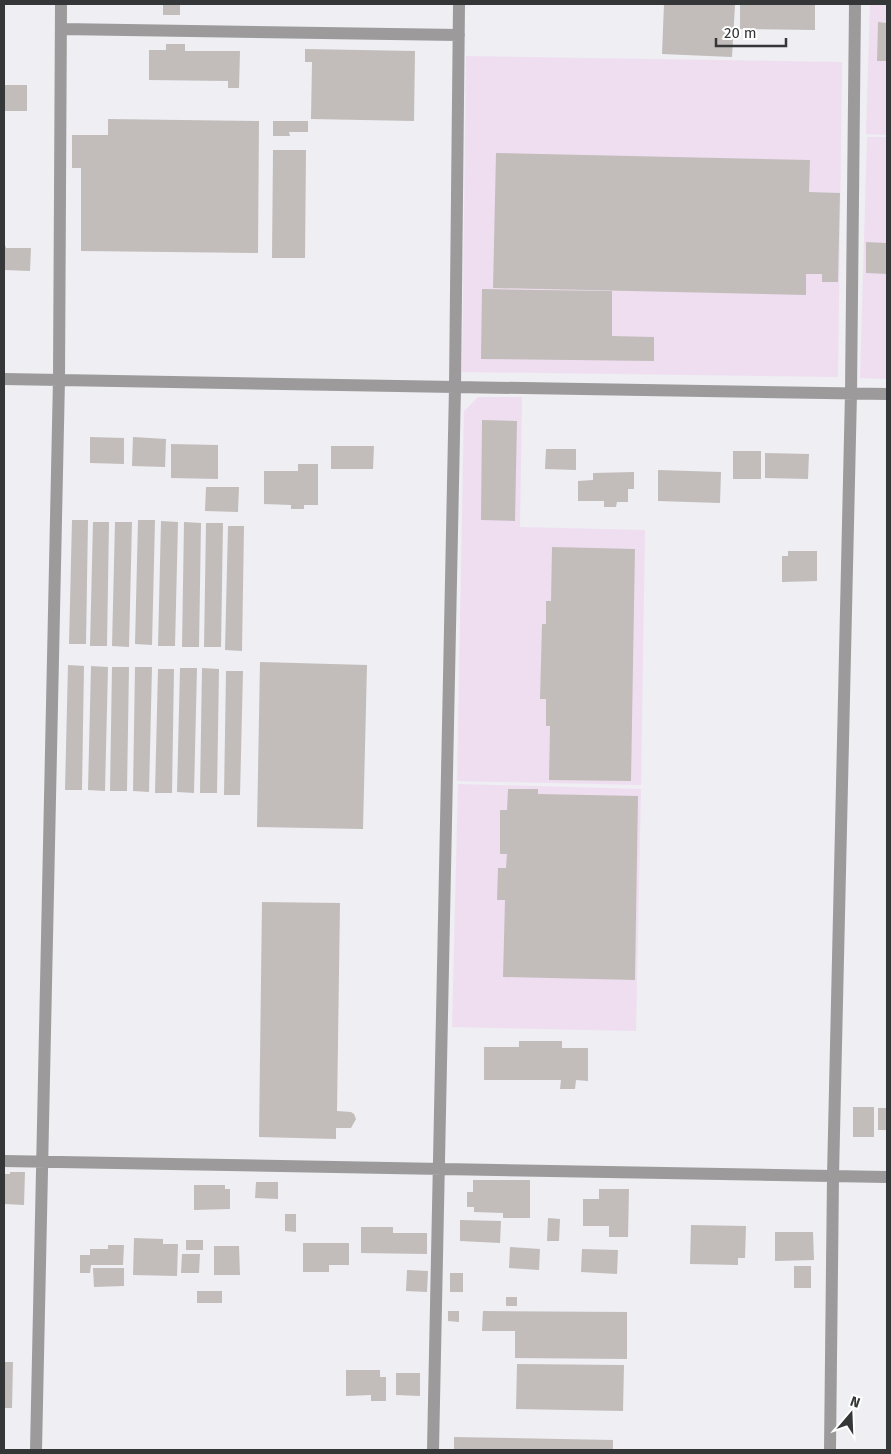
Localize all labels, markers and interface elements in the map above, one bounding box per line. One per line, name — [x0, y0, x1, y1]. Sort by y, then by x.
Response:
scale bar — [716, 15, 786, 47]
text: 20 m — [724, 24, 757, 42]
north arrow — [826, 1389, 876, 1439]
text: N — [848, 1393, 862, 1412]

